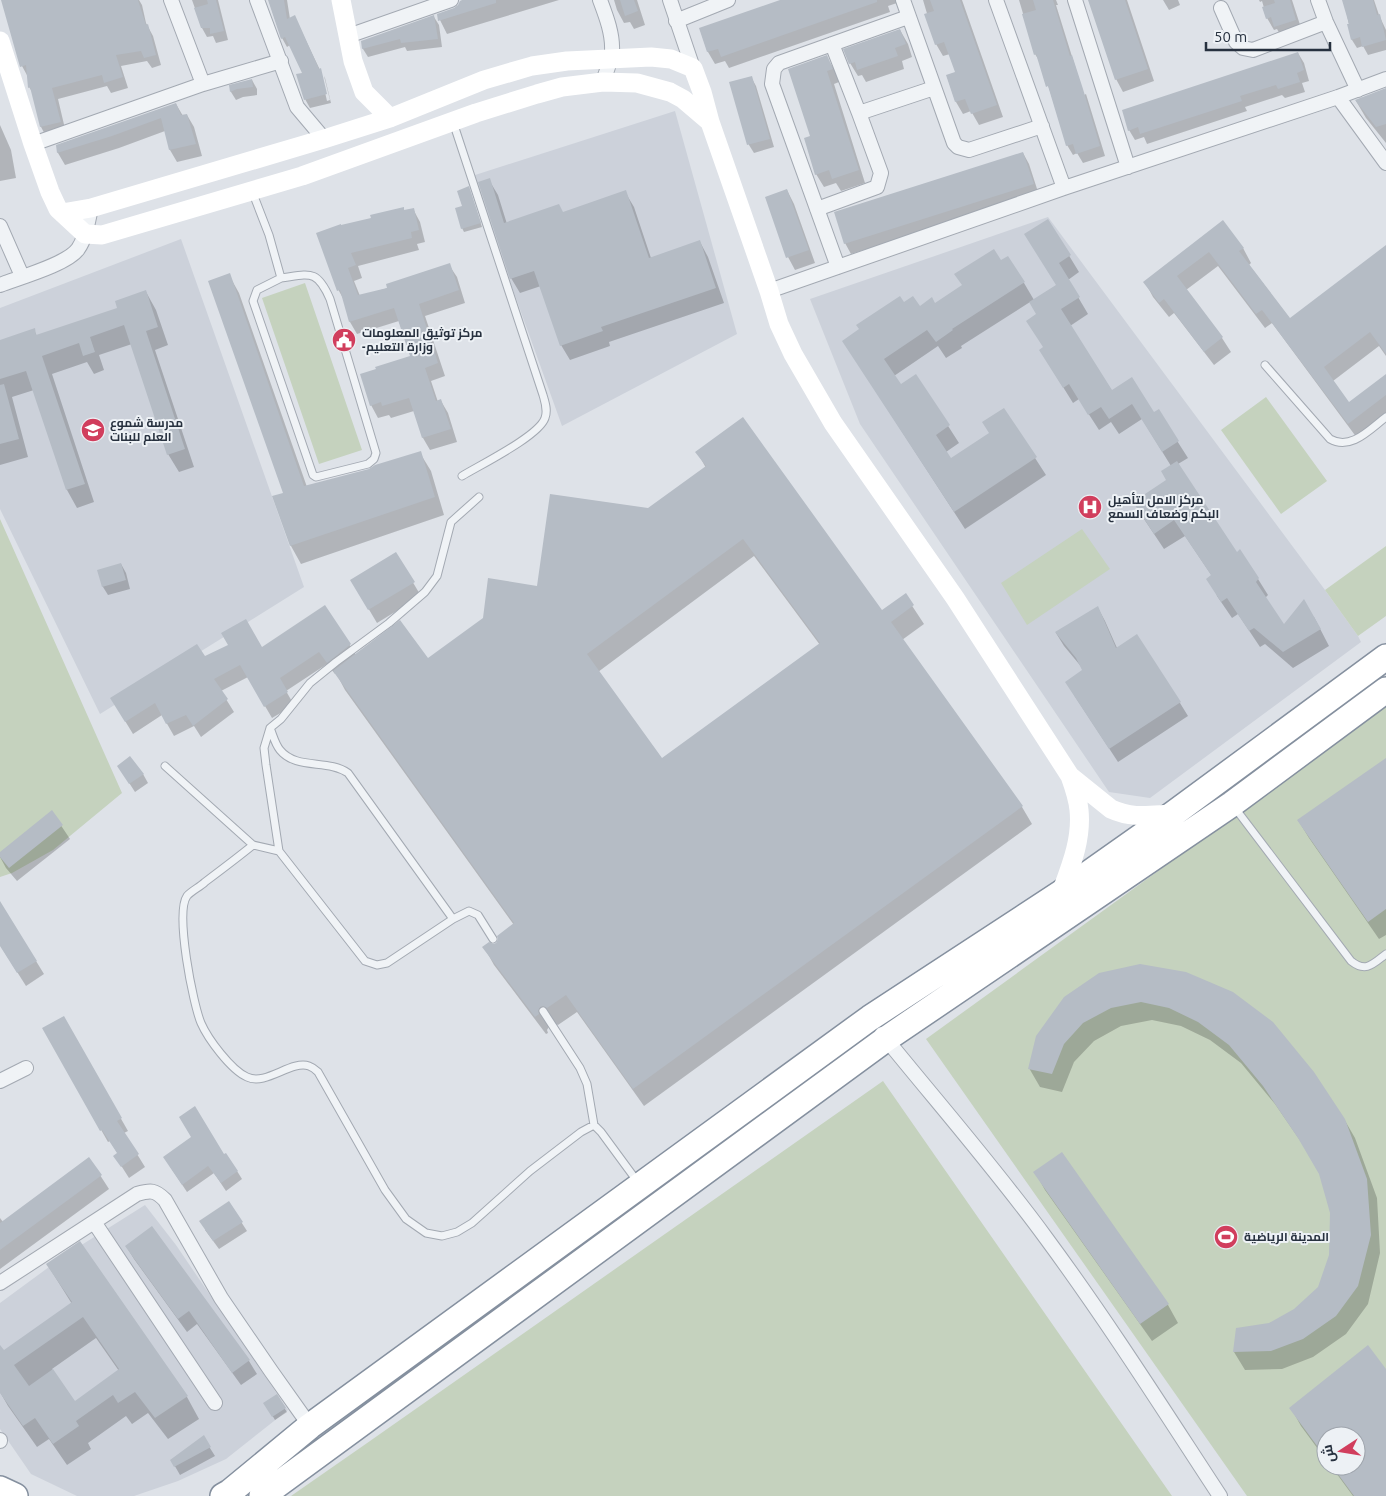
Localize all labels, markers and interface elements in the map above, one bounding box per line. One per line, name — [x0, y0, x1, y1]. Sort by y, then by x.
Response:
scale bar — [1206, 20, 1330, 52]
text: 50 m — [1214, 28, 1247, 45]
place label: مركز توثيق المعلومات -وزارة التعليم — [362, 326, 483, 355]
public building icon: مركز توثيق المعلومات -وزارة التعليم — [331, 327, 357, 353]
place label: مدرسة شموع العلم للبنات — [110, 416, 183, 445]
school or university icon: مدرسة شموع العلم للبنات — [80, 417, 106, 443]
place label: مركز الامل لتأهيل البكم وضعاف السمع — [1108, 492, 1219, 523]
hospital icon: مركز الامل لتأهيل البكم وضعاف السمع — [1077, 494, 1103, 520]
sports icon: المدينة الرياضية — [1213, 1224, 1239, 1250]
place label: المدينة الرياضية — [1244, 1230, 1329, 1245]
north arrow — [1316, 1426, 1366, 1476]
text: ش — [1319, 1443, 1339, 1464]

